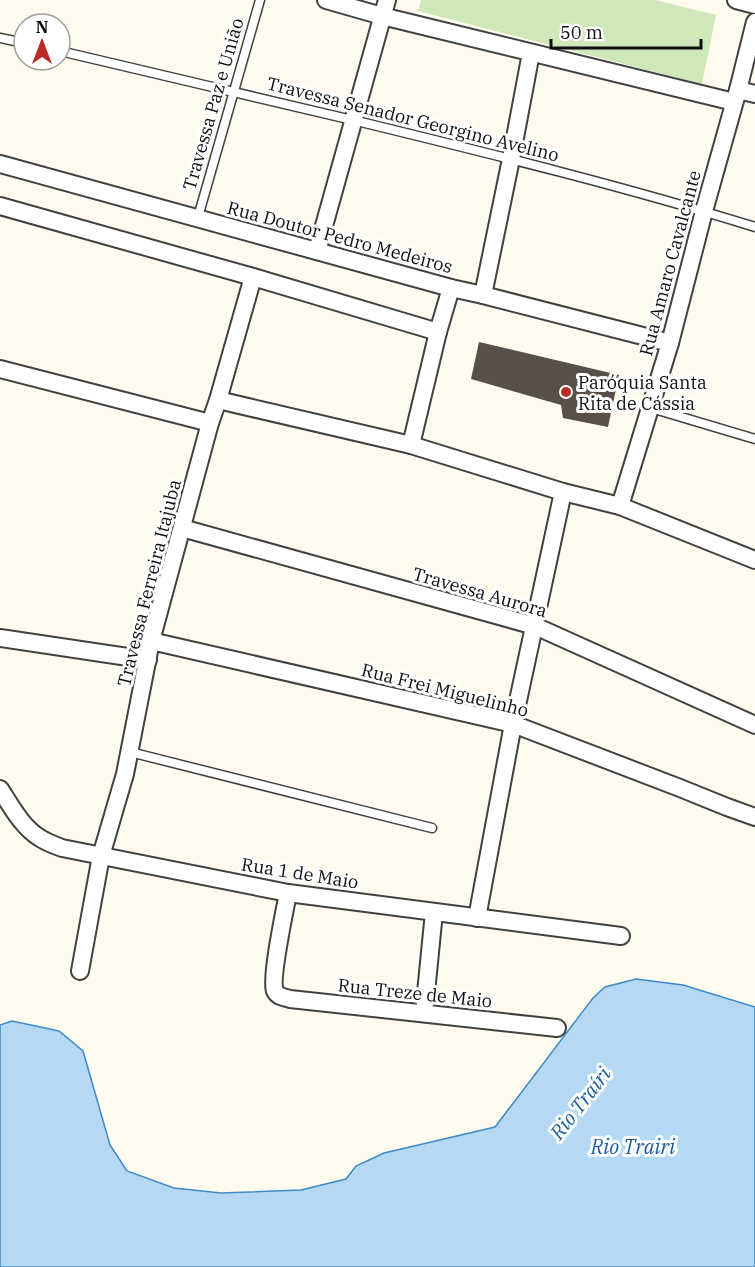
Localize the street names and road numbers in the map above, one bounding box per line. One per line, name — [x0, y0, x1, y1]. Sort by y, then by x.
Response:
street label: Travessa Paz e União — [177, 15, 249, 193]
street label: Travessa Senador Georgino Avelino — [265, 72, 561, 166]
street label: Rua Amaro Cavalcante — [634, 168, 706, 358]
street label: Rua Doutor Pedro Medeiros — [225, 196, 455, 278]
street label: Travessa Ferreira Itajuba — [112, 477, 186, 689]
street label: Travessa Aurora — [410, 562, 550, 622]
street label: Rua Frei Miguelinho — [359, 658, 531, 722]
street label: Rua 1 de Maio — [240, 852, 360, 894]
street label: Rua Treze de Maio — [337, 973, 493, 1013]

